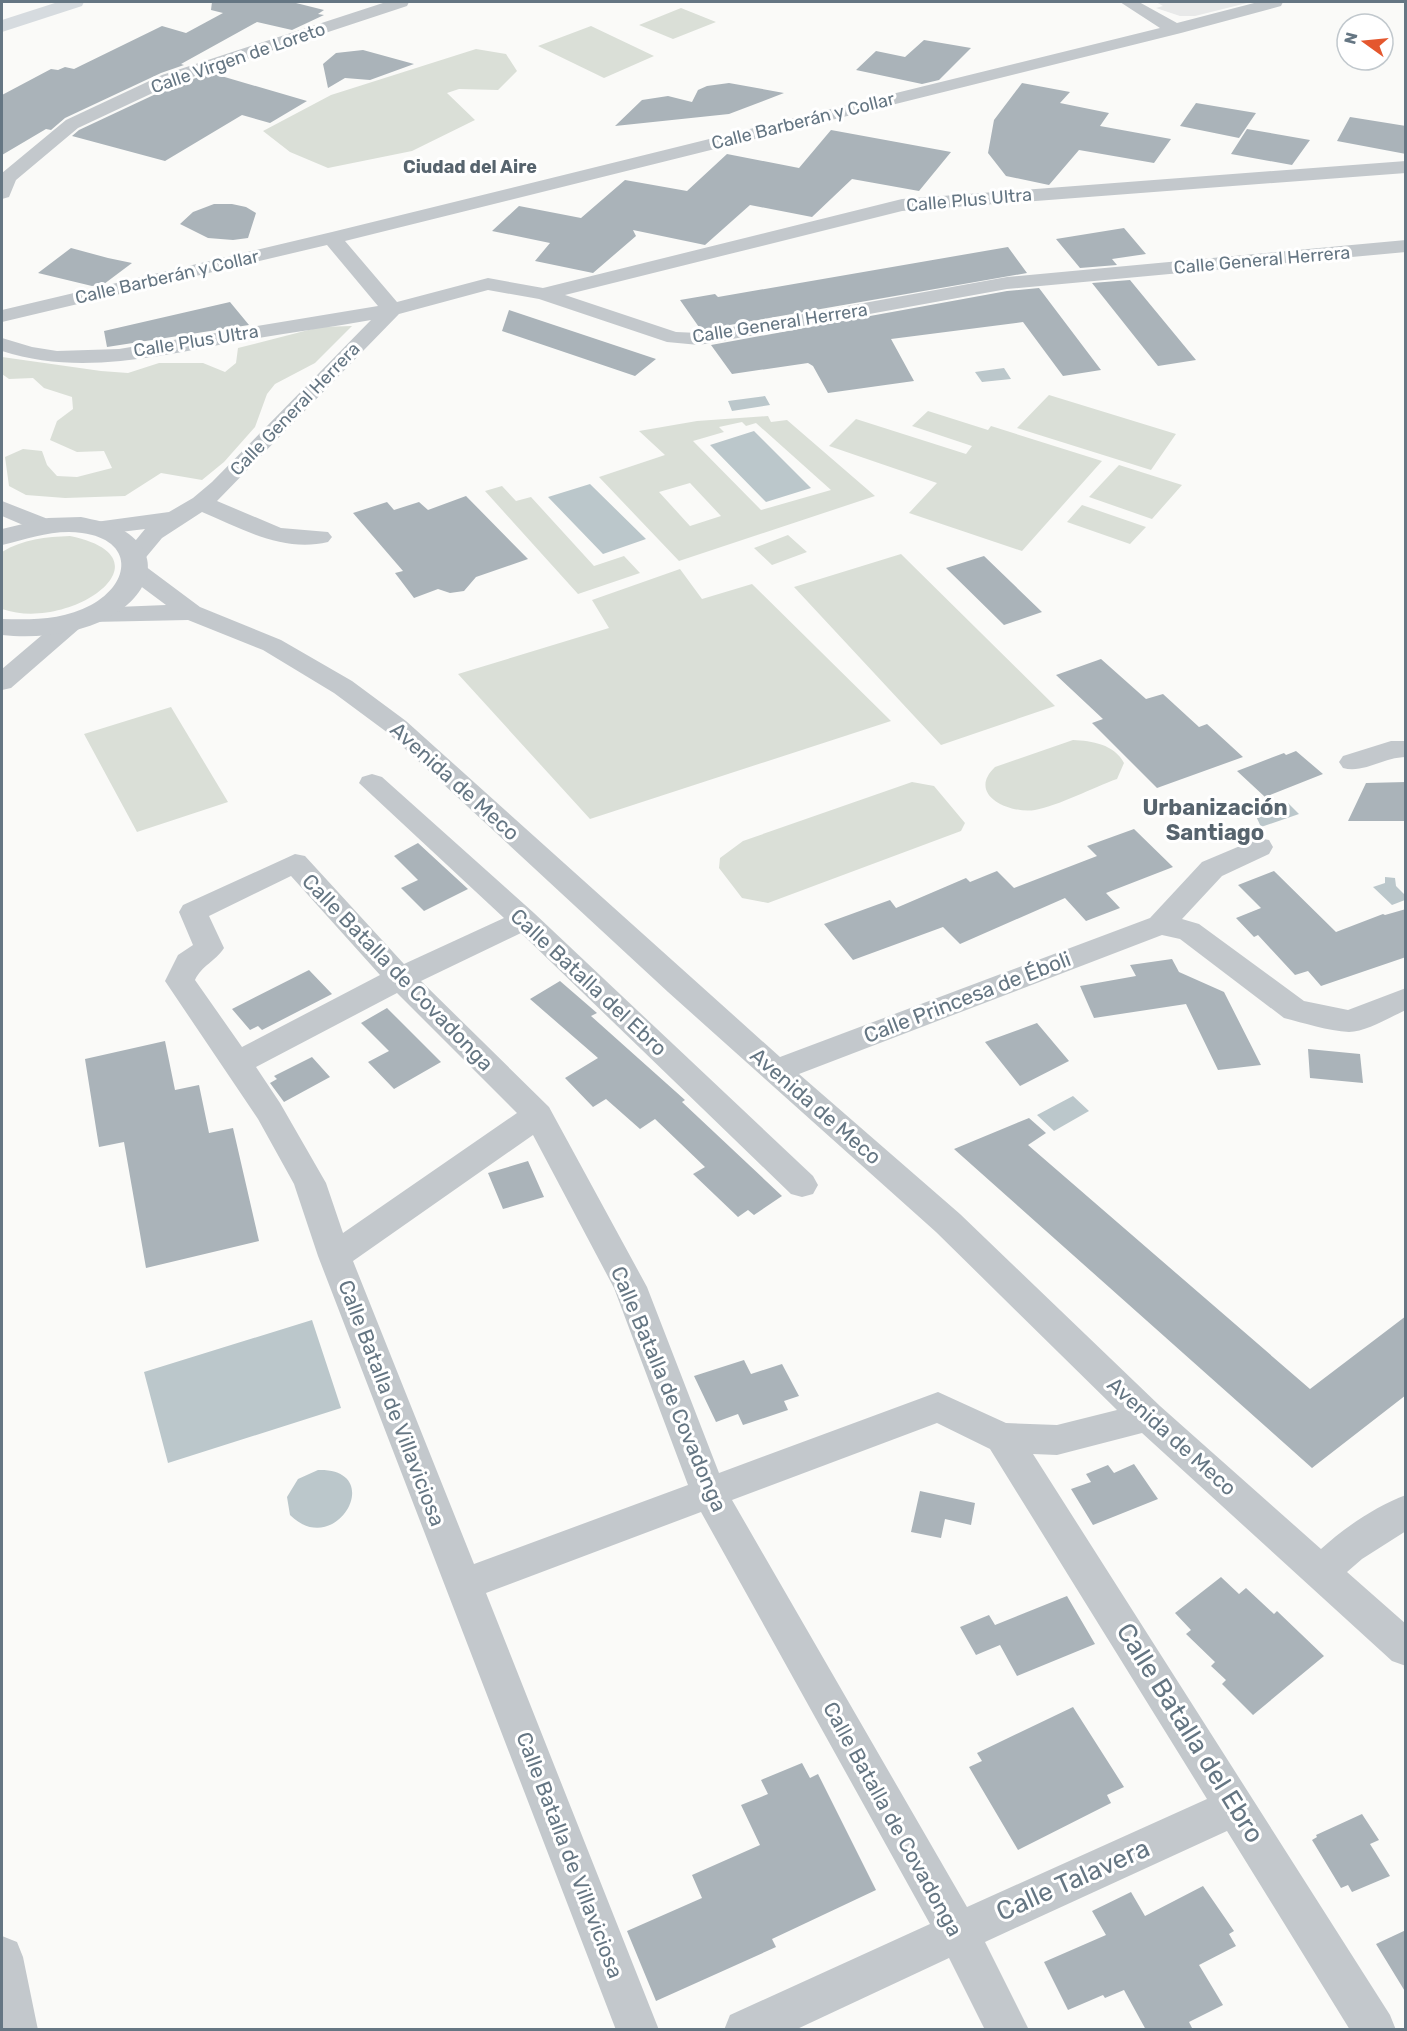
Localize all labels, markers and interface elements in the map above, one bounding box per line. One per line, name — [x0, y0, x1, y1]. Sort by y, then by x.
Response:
north arrow — [1335, 12, 1395, 72]
street label: Calle Virgen de Loreto — [148, 18, 328, 98]
text: N — [1340, 30, 1362, 46]
street label: Calle Barberán y Collar — [709, 88, 897, 154]
district label: Ciudad del Aire — [403, 156, 537, 178]
street label: Calle Plus Ultra — [905, 184, 1033, 216]
street label: Calle General Herrera — [1173, 241, 1351, 279]
street label: Calle Barberán y Collar — [73, 245, 261, 309]
street label: Calle General Herrera — [691, 298, 869, 348]
street label: Calle Plus Ultra — [132, 320, 260, 362]
street label: Calle General Herrera — [226, 338, 364, 480]
street label: Avenida de Meco — [385, 717, 525, 845]
district label: Urbanización Santiago — [1142, 794, 1288, 846]
street label: Calle Batalla de Covadonga — [297, 868, 499, 1076]
street label: Calle Batalla del Ebro — [506, 903, 672, 1061]
street label: Calle Princesa de Éboli — [860, 946, 1074, 1048]
street label: Avenida de Meco — [746, 1042, 886, 1170]
street label: Calle Batalla de Covadonga — [606, 1263, 732, 1515]
street label: Calle Batalla de Villaviciosa — [333, 1276, 451, 1530]
street label: Avenida de Meco — [1102, 1372, 1242, 1500]
street label: Calle Batalla del Ebro — [1110, 1617, 1270, 1849]
street label: Calle Batalla de Covadonga — [818, 1697, 968, 1941]
street label: Calle Batalla de Villaviciosa — [511, 1728, 629, 1982]
street label: Calle Talavera — [992, 1832, 1154, 1928]

